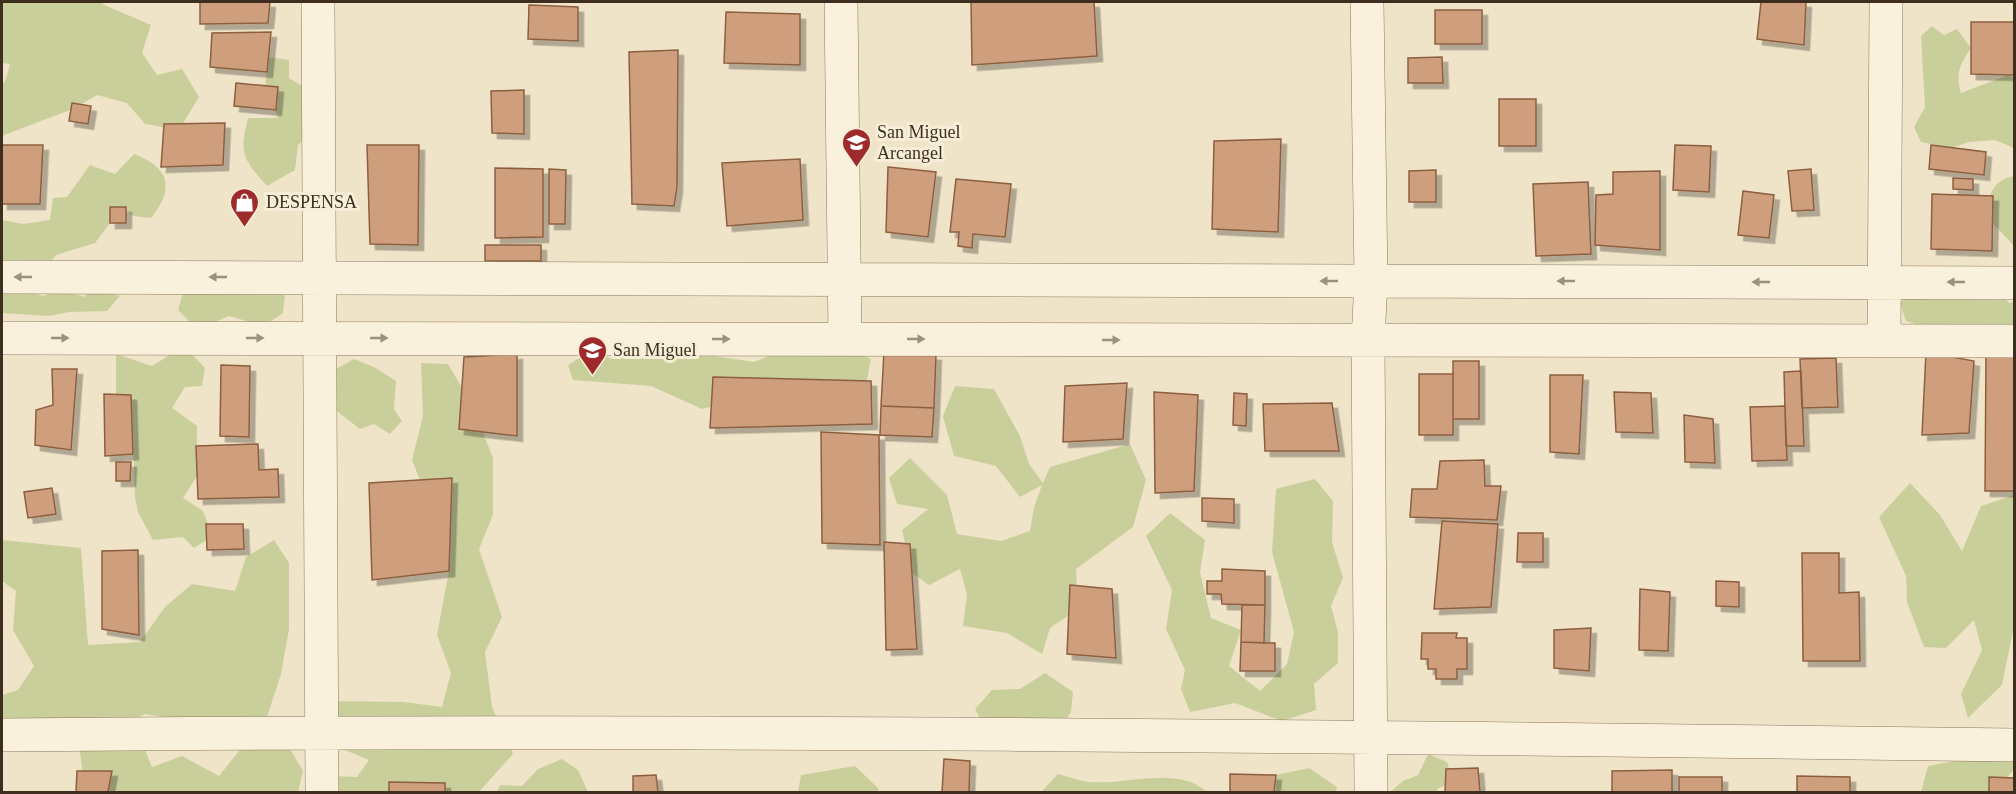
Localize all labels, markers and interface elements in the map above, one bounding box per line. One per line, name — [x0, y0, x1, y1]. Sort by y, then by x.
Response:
place label: San Miguel Arcangel — [877, 122, 961, 163]
school or university icon: San Miguel Arcangel — [840, 126, 872, 168]
shop icon: DESPENSA — [229, 186, 261, 228]
place label: DESPENSA — [266, 192, 357, 212]
one-way arrow — [13, 272, 32, 282]
one-way arrow — [208, 272, 227, 282]
one-way arrow — [1320, 276, 1339, 286]
one-way arrow — [1557, 277, 1576, 286]
one-way arrow — [1752, 277, 1771, 287]
one-way arrow — [1947, 278, 1966, 287]
one-way arrow — [50, 333, 69, 343]
one-way arrow — [245, 333, 264, 343]
one-way arrow — [369, 333, 388, 343]
school or university icon: San Miguel — [576, 334, 608, 376]
one-way arrow — [711, 334, 730, 344]
one-way arrow — [906, 334, 925, 344]
one-way arrow — [1101, 335, 1120, 345]
place label: San Miguel — [613, 340, 697, 360]

